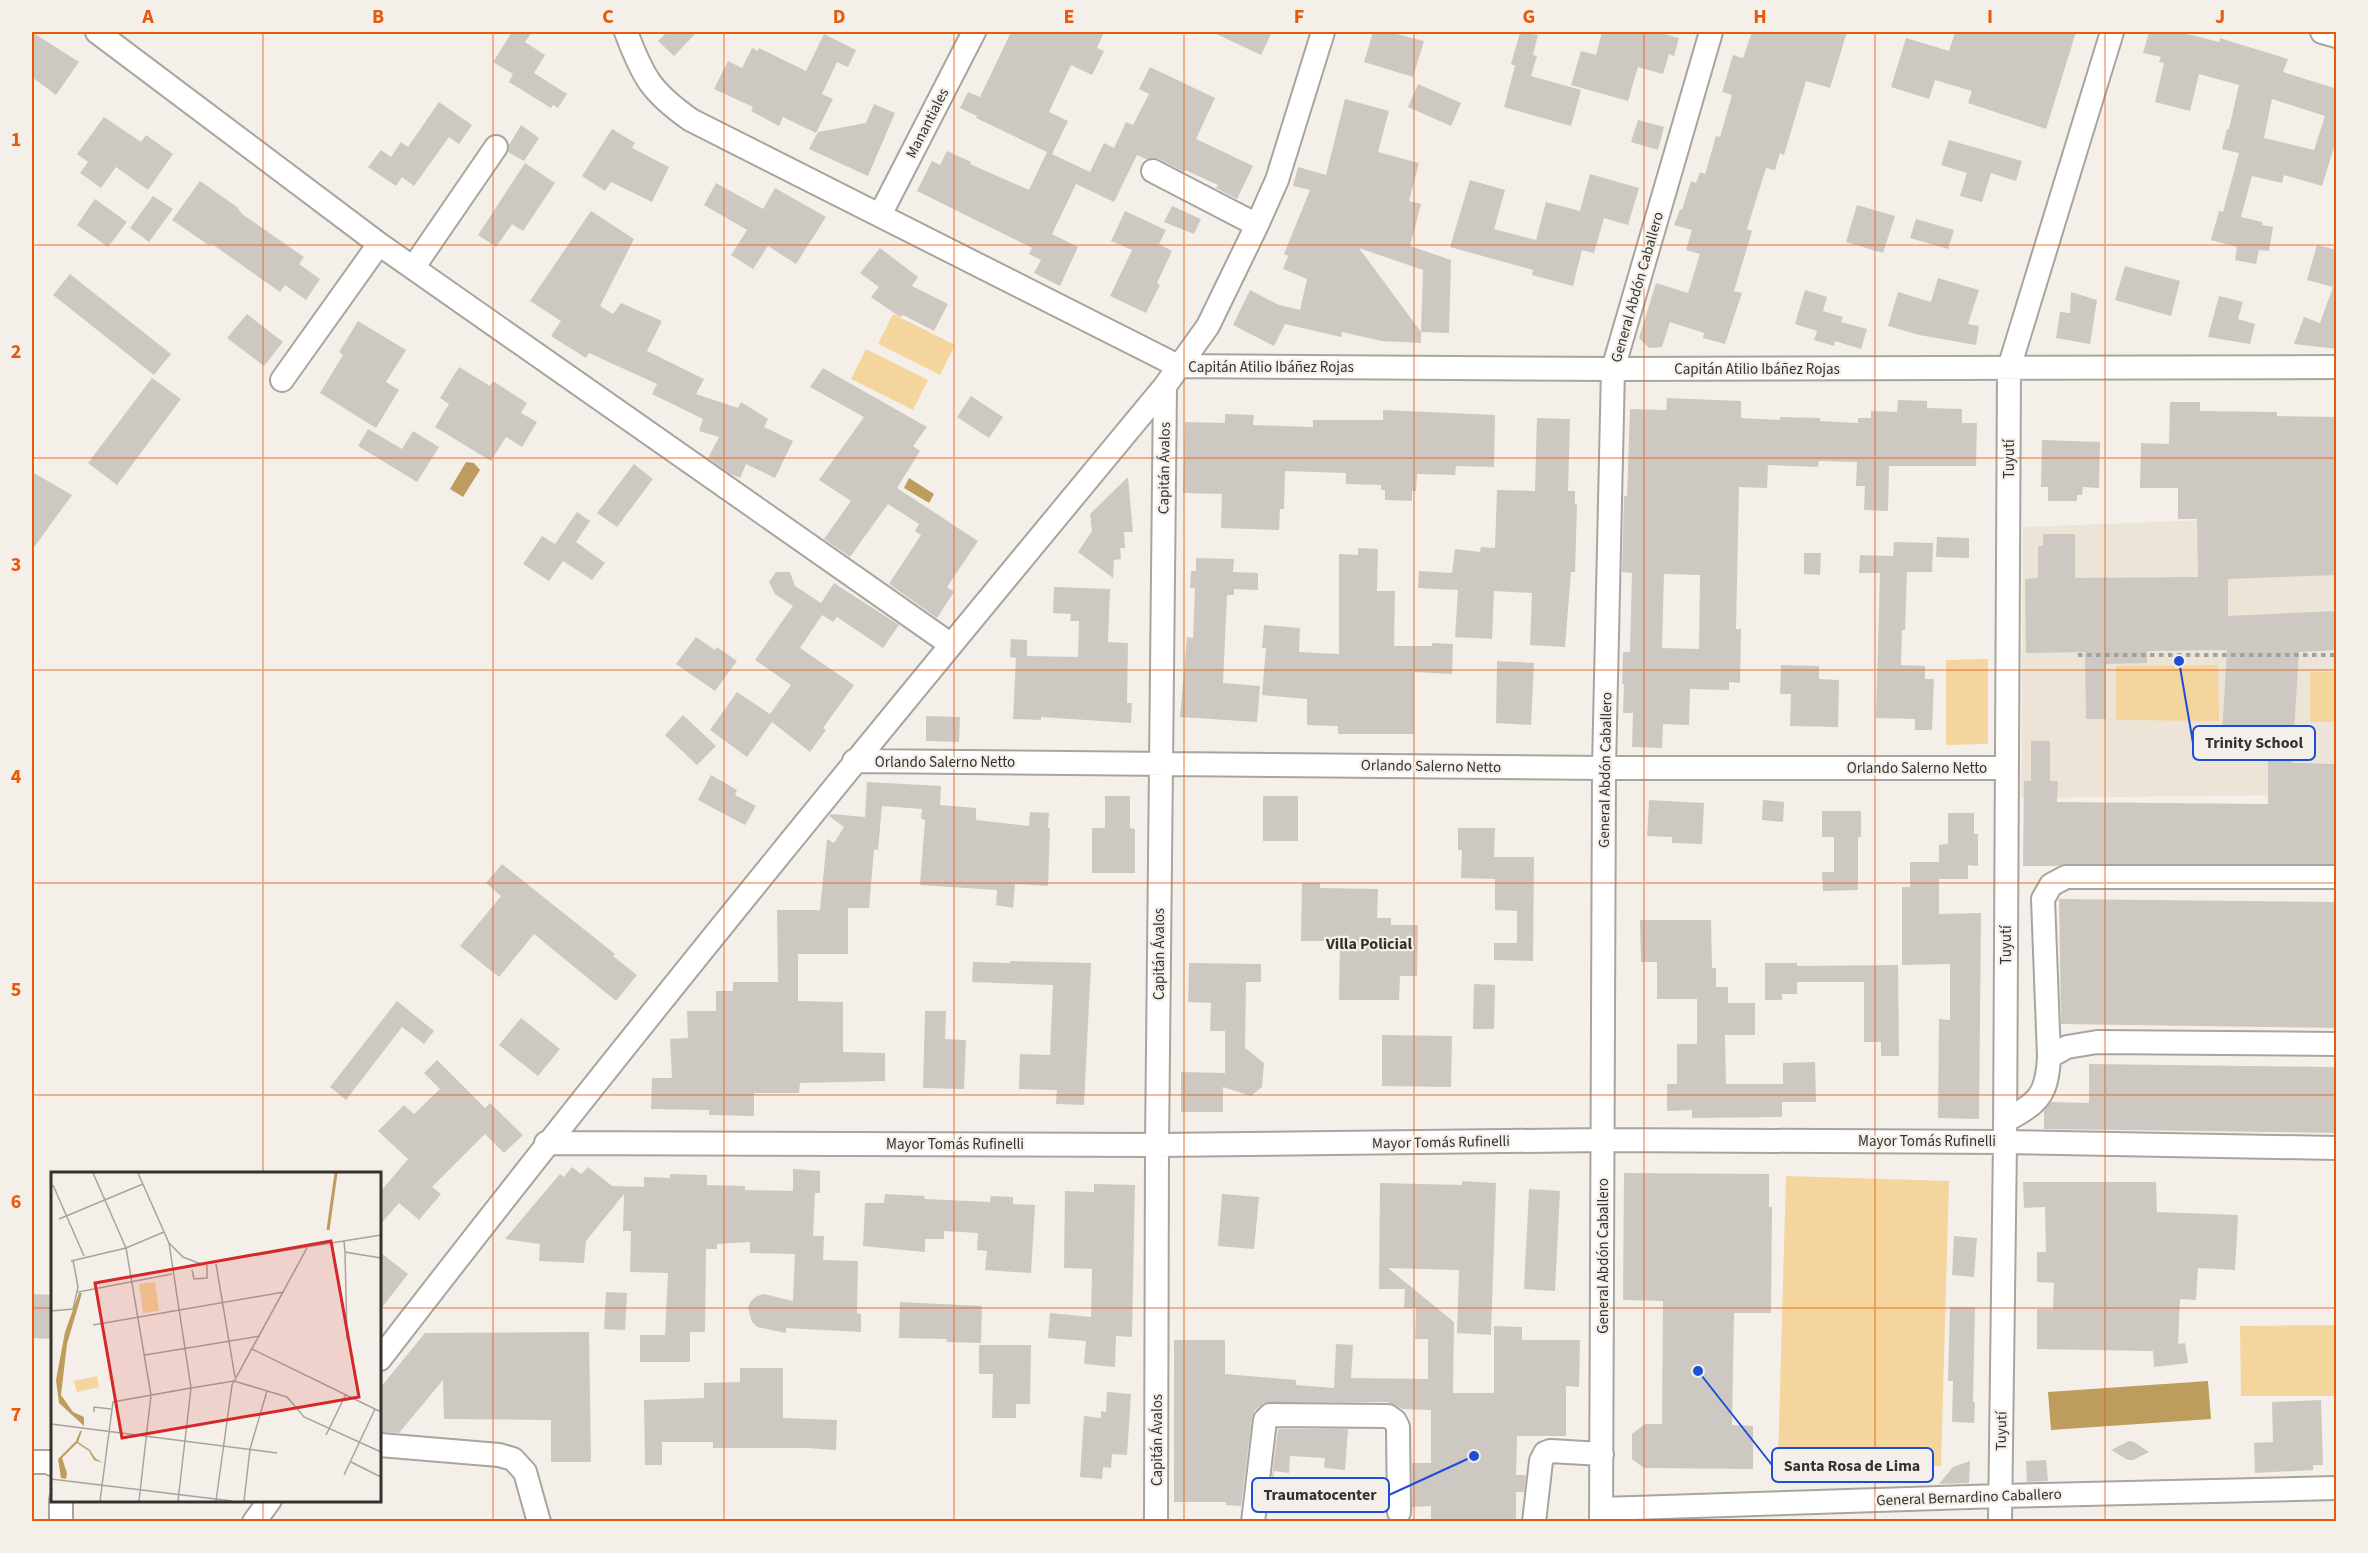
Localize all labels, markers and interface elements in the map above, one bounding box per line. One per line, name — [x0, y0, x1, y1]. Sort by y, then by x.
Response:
text: A — [141, 3, 154, 31]
text: B — [372, 3, 384, 31]
text: C — [602, 3, 614, 31]
text: D — [833, 3, 845, 31]
text: E — [1064, 3, 1074, 31]
text: F — [1294, 3, 1304, 31]
text: G — [1523, 3, 1535, 31]
text: H — [1753, 3, 1767, 31]
text: I — [1987, 3, 1993, 31]
text: J — [2215, 3, 2225, 31]
street label: Manantiales — [901, 84, 954, 162]
text: 1 — [11, 126, 21, 154]
street label: General Abdón Caballero — [1606, 209, 1669, 365]
text: 2 — [11, 338, 21, 366]
street label: Capitán Atilio Ibáñez Rojas — [1188, 357, 1354, 378]
street label: Capitán Atilio Ibáñez Rojas — [1674, 359, 1840, 380]
street label: Capitán Ávalos — [1153, 422, 1176, 514]
street label: Tuyutí — [1999, 438, 2020, 479]
text: 3 — [11, 551, 21, 579]
street label: General Abdón Caballero — [1594, 692, 1617, 848]
callout: Trinity School — [2193, 726, 2315, 760]
text: Trinity School — [2205, 732, 2303, 754]
street label: Orlando Salerno Netto — [875, 752, 1015, 773]
street label: Orlando Salerno Netto — [1361, 755, 1501, 778]
street label: Orlando Salerno Netto — [1847, 758, 1987, 779]
text: 4 — [11, 763, 22, 791]
street label: Capitán Ávalos — [1149, 908, 1170, 1000]
street label: Tuyutí — [1996, 924, 2017, 965]
district label: Villa Policial — [1325, 933, 1412, 955]
text: 5 — [11, 976, 21, 1004]
street label: Mayor Tomás Rufinelli — [1372, 1131, 1510, 1154]
street label: Mayor Tomás Rufinelli — [1858, 1131, 1996, 1152]
street label: Mayor Tomás Rufinelli — [886, 1134, 1024, 1155]
inset map — [51, 1172, 381, 1502]
street label: General Abdón Caballero — [1593, 1178, 1614, 1334]
text: 6 — [11, 1188, 21, 1216]
street label: Capitán Ávalos — [1147, 1394, 1168, 1486]
text: 7 — [11, 1401, 21, 1429]
street label: Tuyutí — [1991, 1410, 2012, 1451]
callout: Santa Rosa de Lima — [1772, 1448, 1933, 1482]
text: Santa Rosa de Lima — [1784, 1455, 1920, 1477]
callout: Traumatocenter — [1252, 1478, 1389, 1512]
text: Traumatocenter — [1263, 1484, 1377, 1506]
street label: General Bernardino Caballero — [1876, 1484, 2062, 1511]

